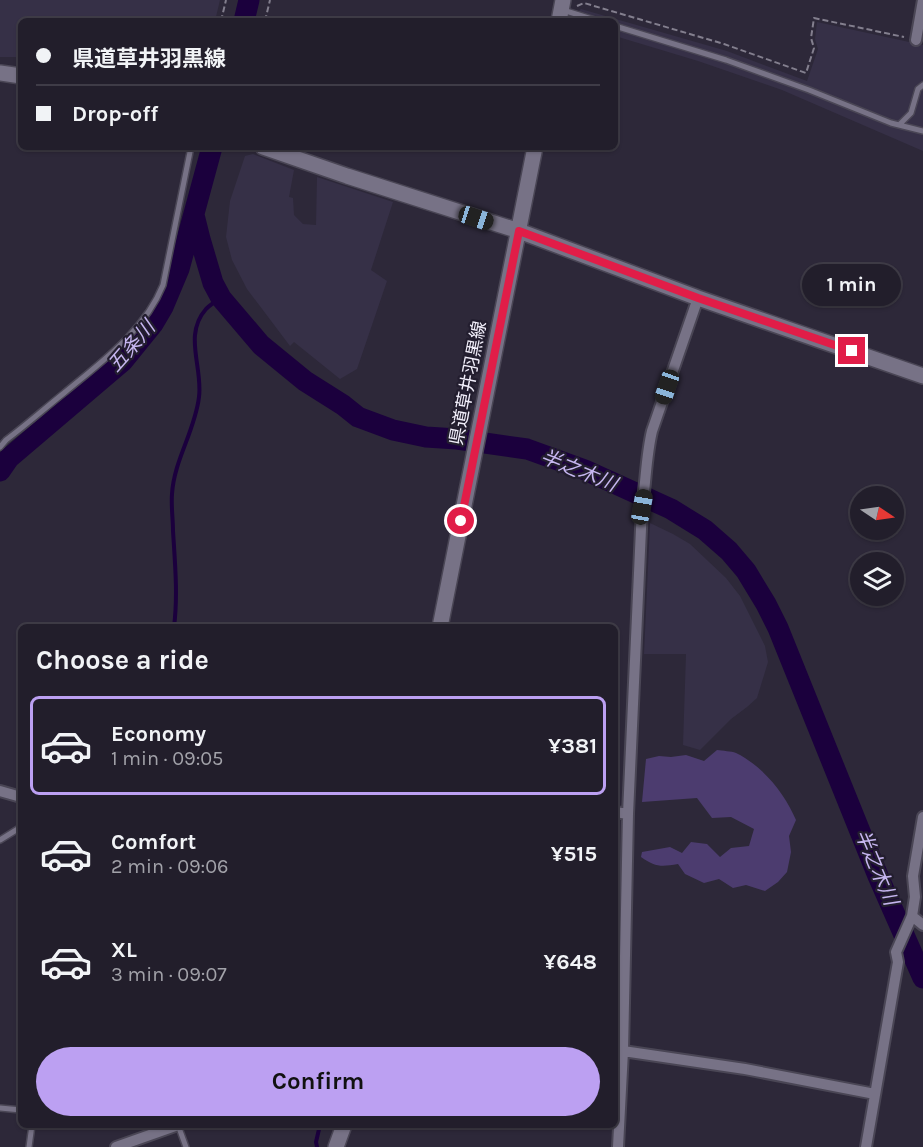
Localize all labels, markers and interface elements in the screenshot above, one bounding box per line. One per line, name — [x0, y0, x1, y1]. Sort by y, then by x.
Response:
text: 県道草井羽黒線 — [72, 46, 226, 72]
text: Drop-off — [72, 101, 158, 127]
car — [456, 204, 496, 232]
callout: 1 min — [802, 264, 902, 306]
text: 1 min — [826, 273, 877, 296]
water label: 五条川 — [103, 315, 161, 377]
street label: 県道草井羽黒線 — [445, 319, 491, 447]
route end — [838, 337, 865, 364]
car — [653, 367, 681, 407]
water label: 半之木川 — [537, 445, 622, 497]
north arrow — [850, 486, 904, 540]
map controls — [850, 486, 904, 606]
car — [630, 488, 654, 526]
route start — [447, 507, 474, 534]
button: layers — [850, 552, 904, 606]
text: Choose a ride — [36, 644, 209, 676]
icon: car — [39, 719, 93, 773]
text: Economy — [111, 721, 206, 747]
text: ¥381 — [548, 733, 597, 759]
text: 1 min · 09:05 — [111, 747, 223, 770]
water label: 半之木川 — [850, 826, 904, 910]
icon: car — [39, 827, 93, 881]
text: Comfort — [111, 829, 196, 855]
text: ¥515 — [551, 841, 597, 867]
text: 2 min · 09:06 — [111, 855, 229, 878]
icon: car — [39, 935, 93, 989]
text: XL — [111, 937, 137, 963]
text: ¥648 — [543, 949, 597, 975]
text: 3 min · 09:07 — [111, 963, 227, 986]
button: Confirm — [36, 1047, 600, 1116]

